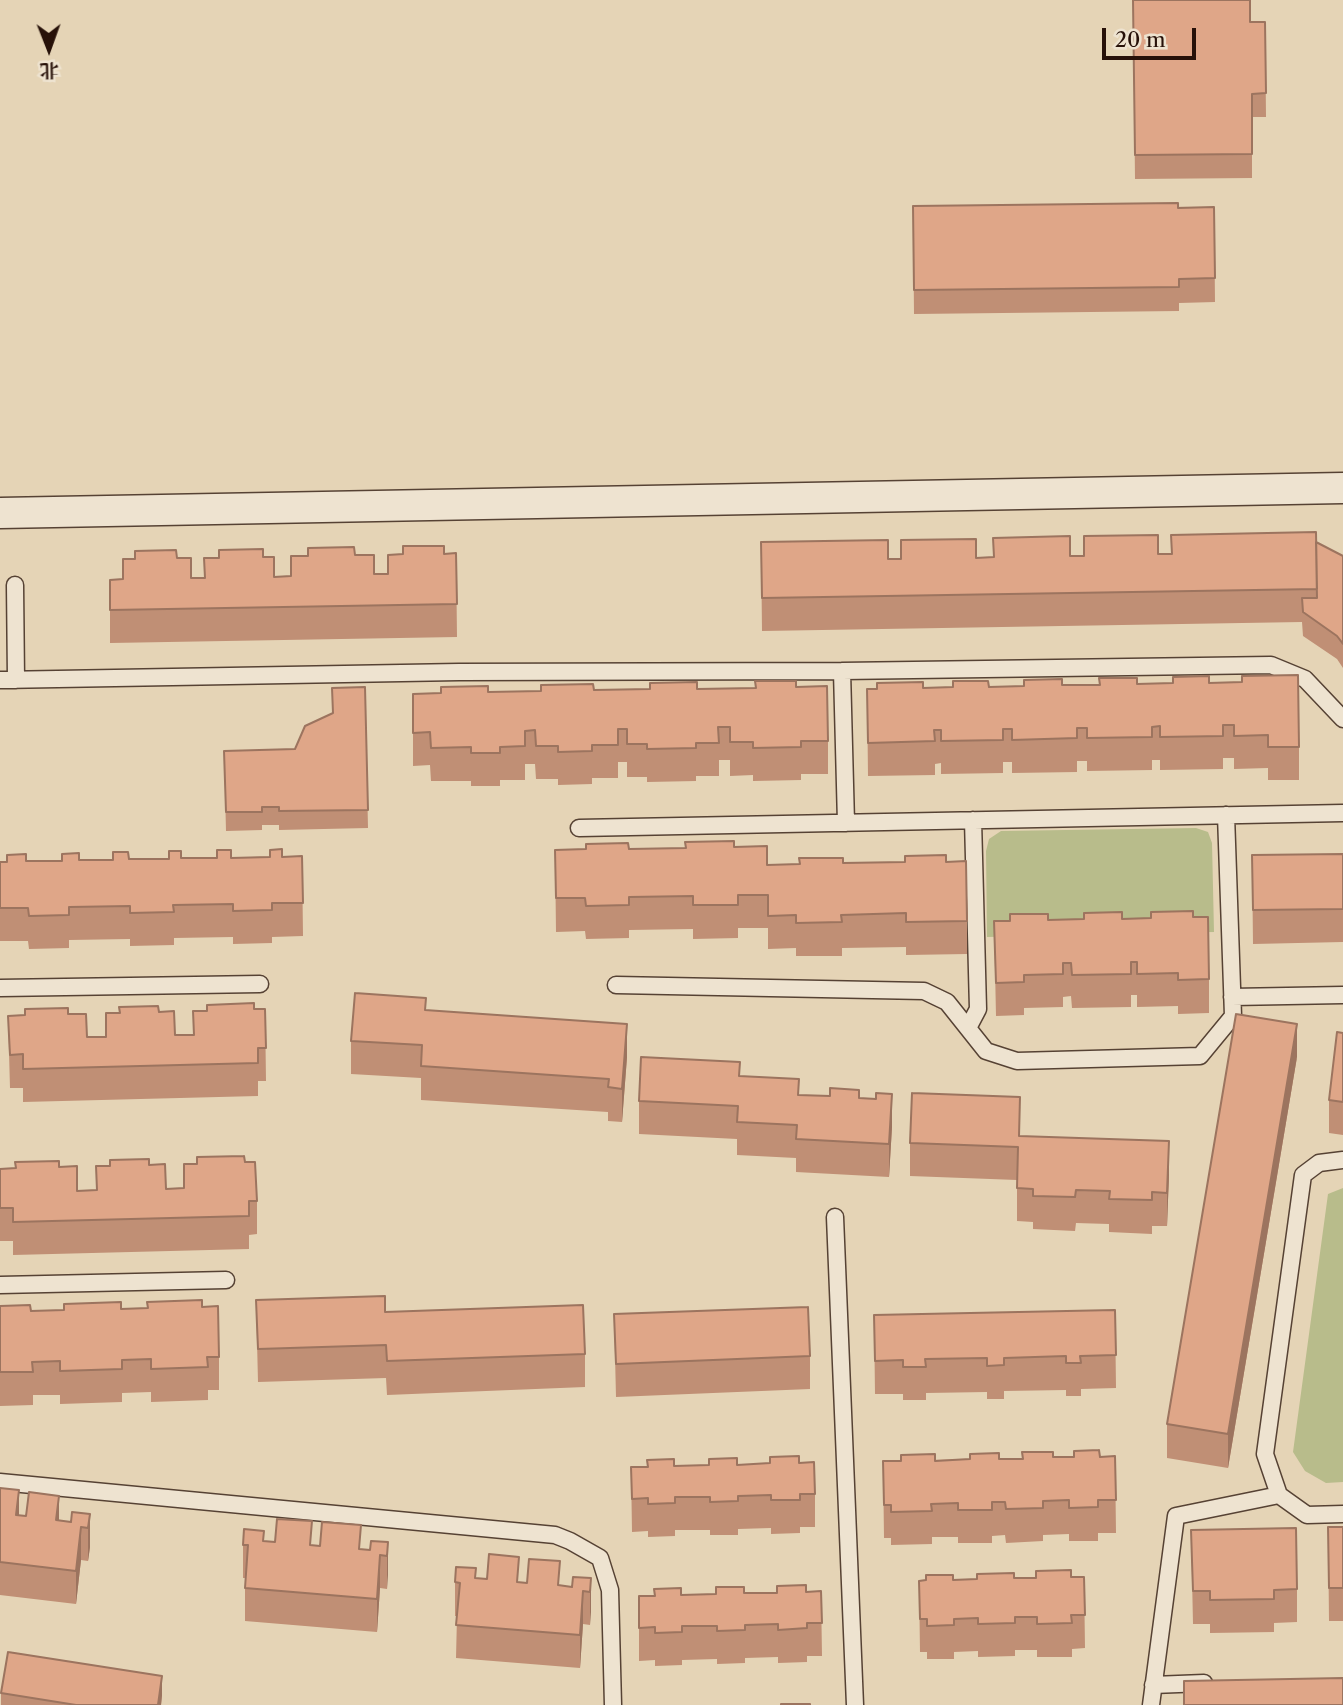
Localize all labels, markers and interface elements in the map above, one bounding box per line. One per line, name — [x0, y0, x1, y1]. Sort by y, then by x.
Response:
north arrow — [14, 14, 84, 84]
scale bar — [1105, 14, 1200, 58]
text: 20 m — [1115, 27, 1166, 52]
text: 北 — [40, 59, 59, 82]

